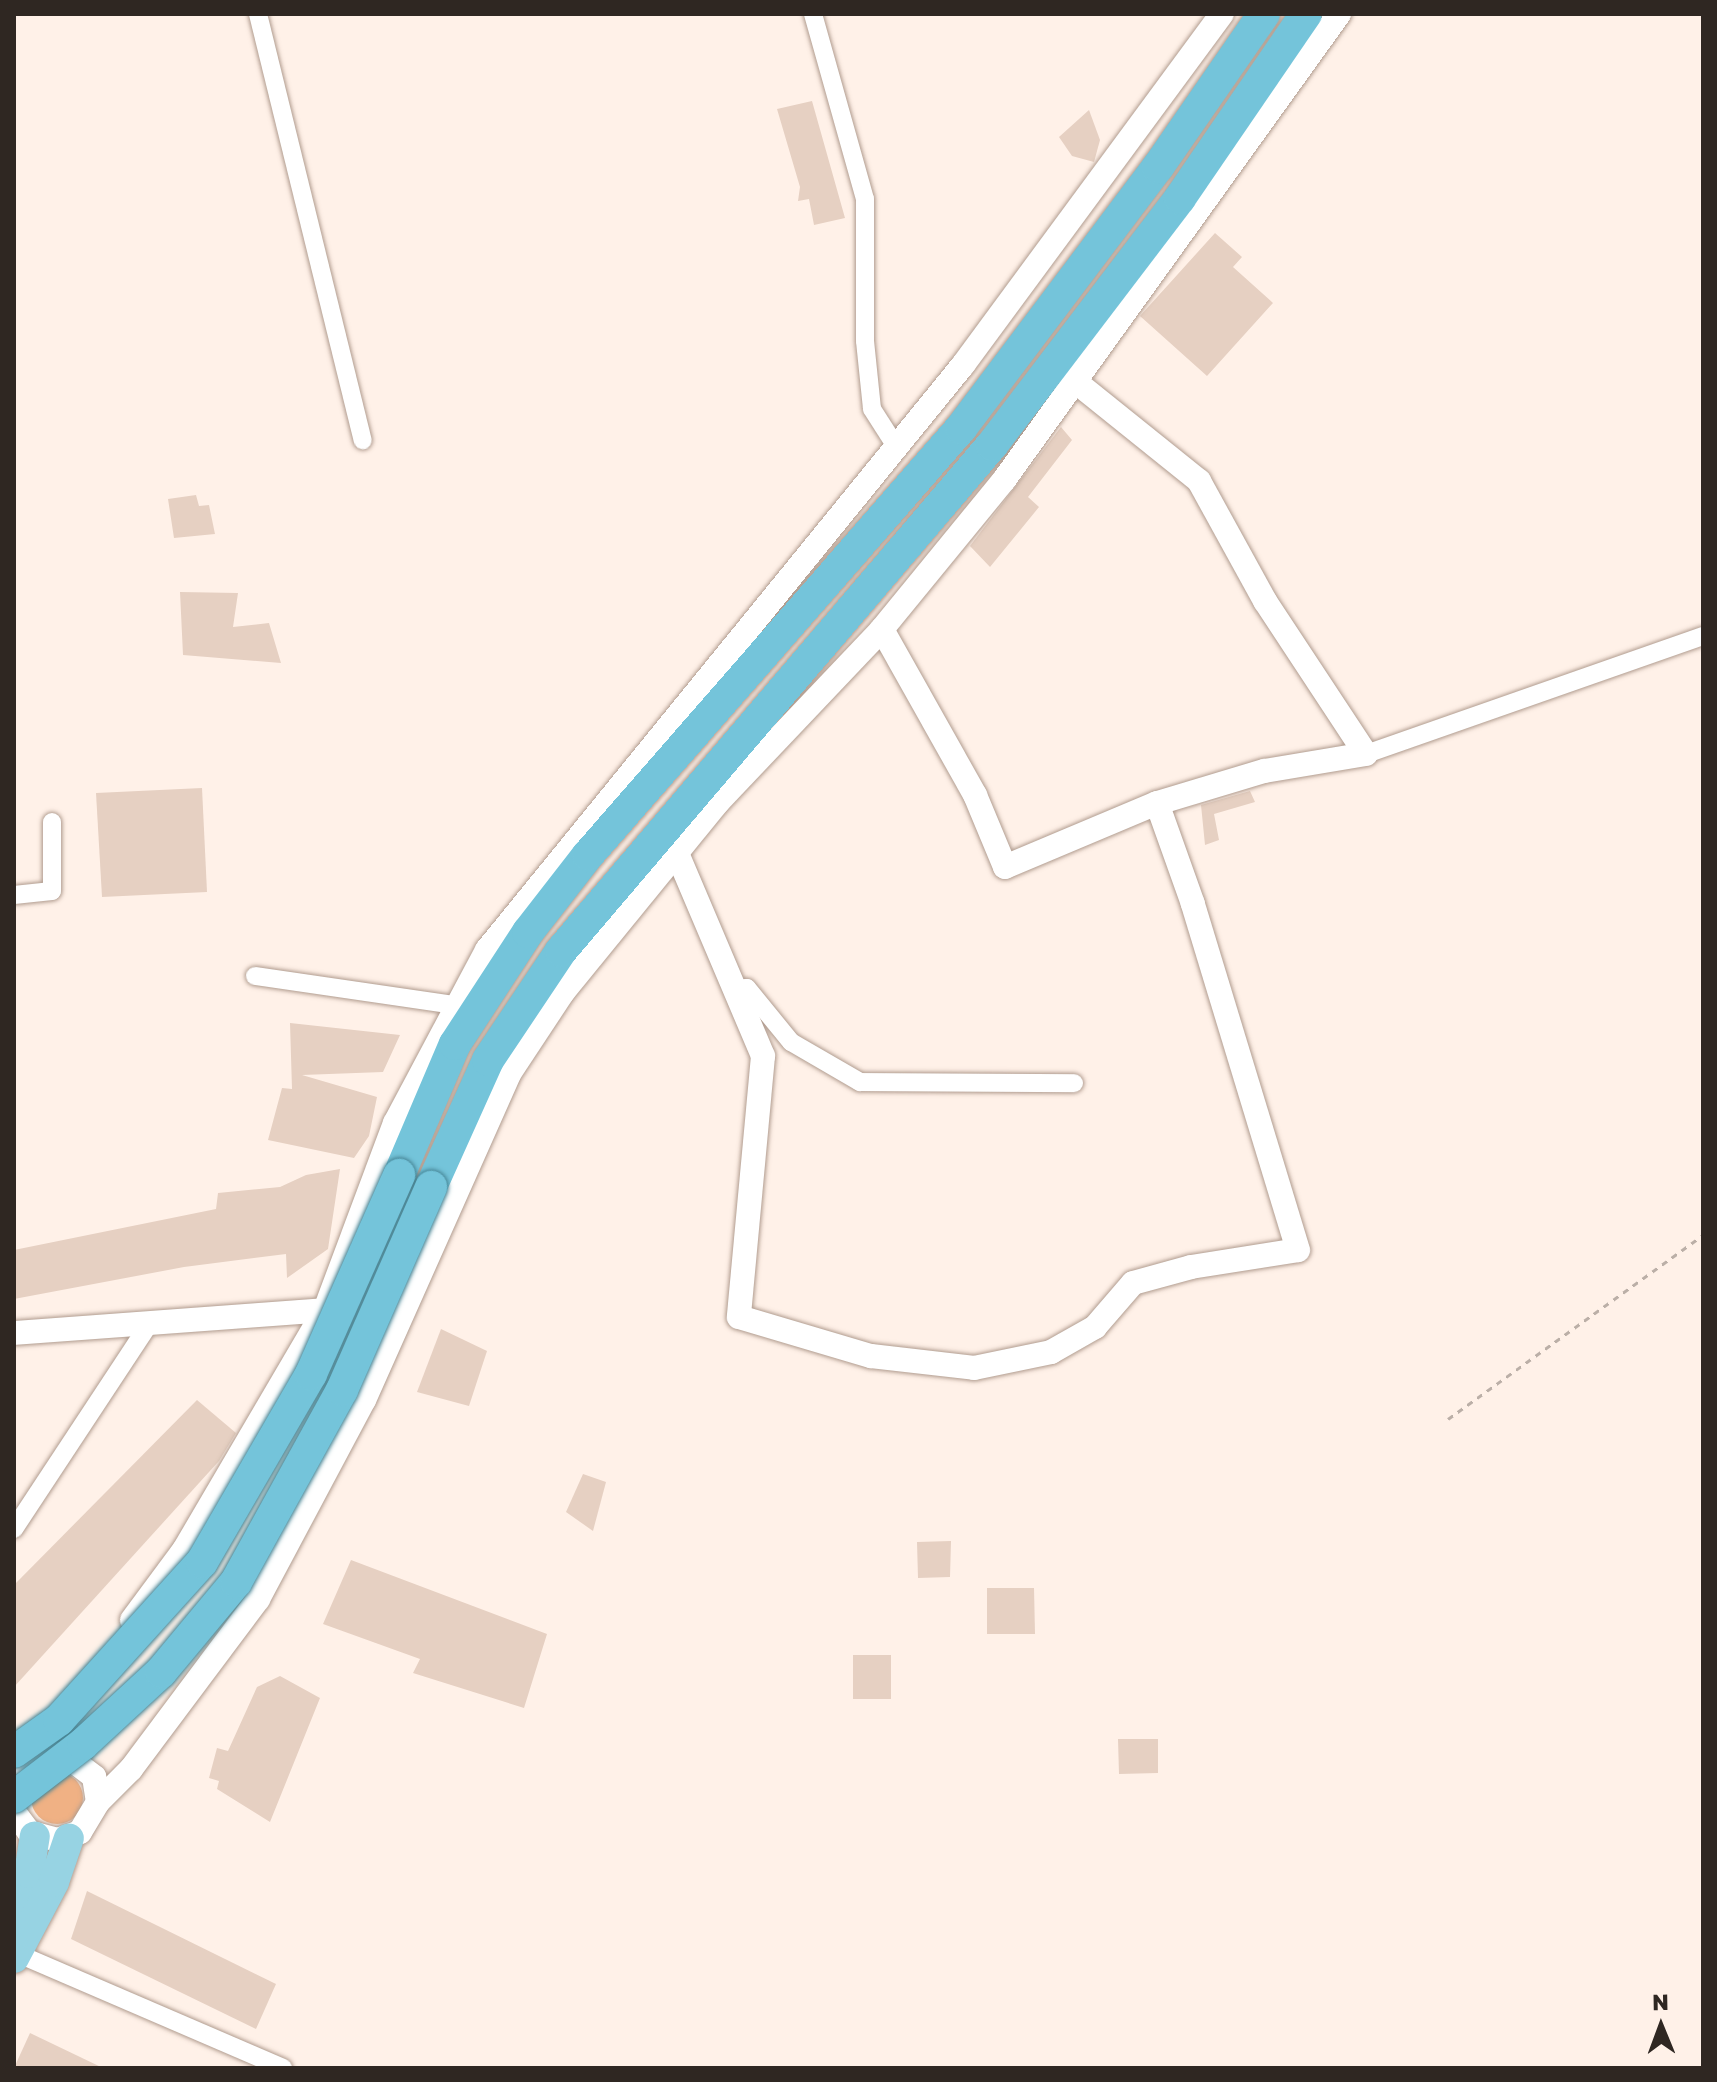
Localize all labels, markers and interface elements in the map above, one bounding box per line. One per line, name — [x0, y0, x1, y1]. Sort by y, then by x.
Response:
north arrow — [1621, 1986, 1701, 2066]
text: N — [1652, 1988, 1669, 2015]

